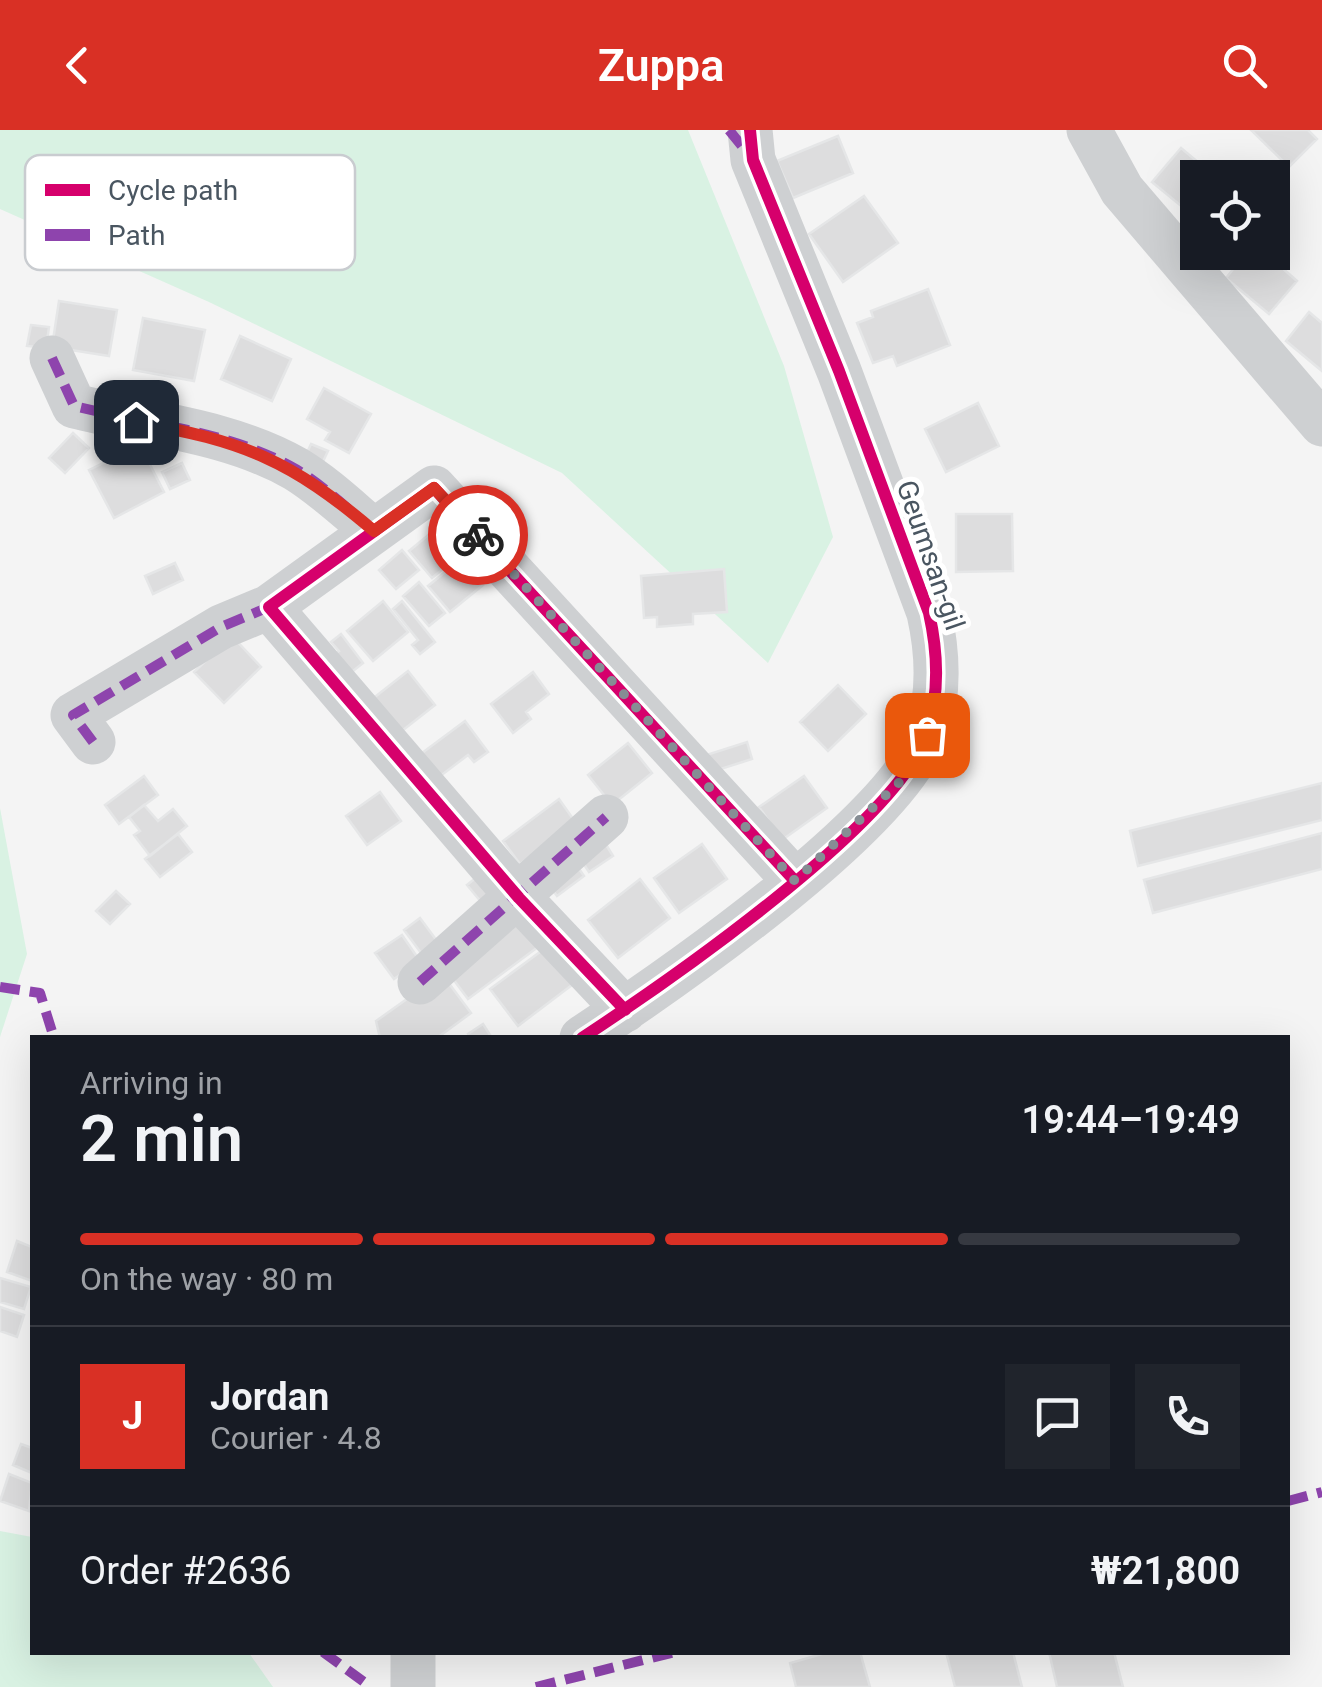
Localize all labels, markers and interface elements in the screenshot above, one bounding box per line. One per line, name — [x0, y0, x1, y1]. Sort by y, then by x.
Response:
icon: back — [50, 38, 105, 93]
icon: search — [1217, 38, 1272, 93]
text: Zuppa — [598, 39, 724, 92]
legend — [25, 155, 355, 270]
map controls — [1180, 160, 1290, 270]
button: locate — [1180, 160, 1290, 270]
text: Cycle path — [108, 174, 238, 207]
text: Path — [108, 219, 165, 252]
pin — [94, 380, 179, 465]
icon: home — [109, 395, 164, 450]
street label: Geumsan-gil — [890, 476, 972, 634]
courier — [428, 485, 528, 585]
icon: bike — [451, 508, 506, 563]
pin — [885, 693, 970, 778]
icon: bag — [900, 708, 955, 763]
text: Arriving in — [80, 1064, 223, 1102]
text: 19:44–19:49 — [1021, 1098, 1240, 1142]
text: 2 min — [80, 1101, 243, 1177]
text: On the way · 80 m — [80, 1260, 333, 1298]
button: chat — [1005, 1364, 1110, 1469]
button: phone — [1135, 1364, 1240, 1469]
text: Jordan — [210, 1375, 329, 1419]
text: J — [122, 1394, 143, 1438]
text: Courier · 4.8 — [210, 1419, 382, 1457]
text: Order #2636 — [80, 1549, 291, 1593]
text: ₩21,800 — [1091, 1549, 1240, 1593]

